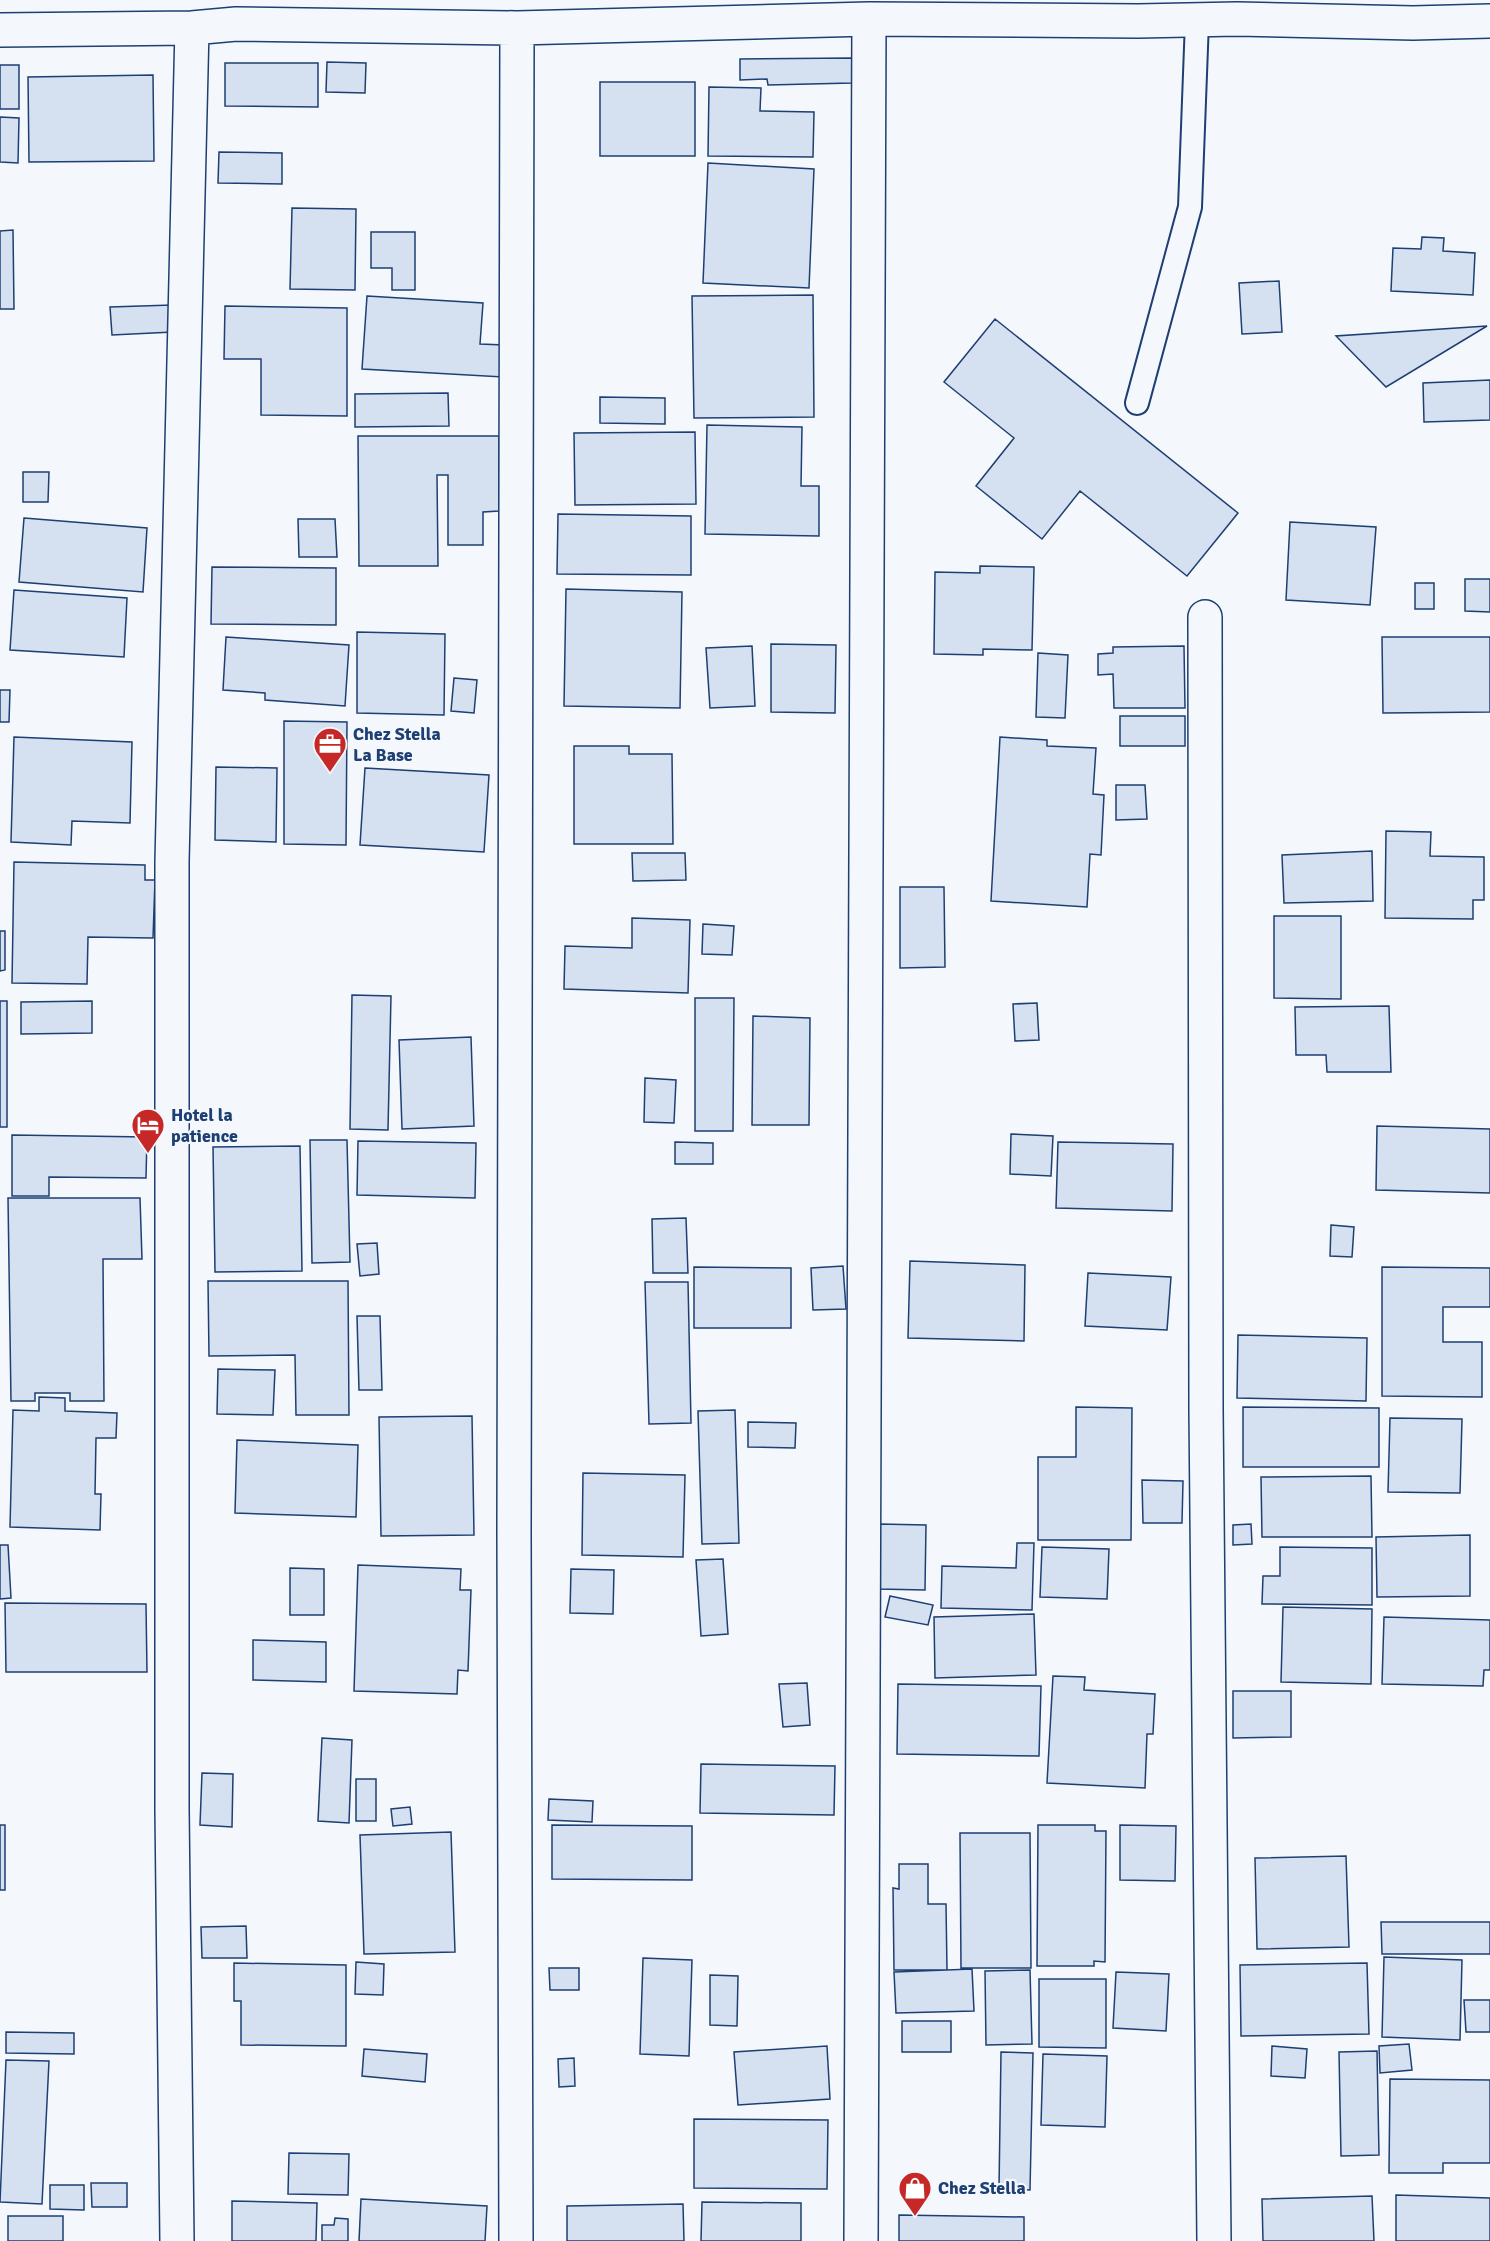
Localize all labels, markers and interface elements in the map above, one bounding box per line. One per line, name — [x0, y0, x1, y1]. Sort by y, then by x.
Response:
place label: Chez Stella La Base — [353, 723, 441, 766]
office icon: Chez Stella La Base — [312, 726, 348, 773]
place label: Hotel la patience — [171, 1104, 238, 1147]
hotel icon: Hotel la patience — [130, 1107, 166, 1154]
shop icon: Chez Stella — [897, 2170, 933, 2217]
place label: Chez Stella — [938, 2177, 1026, 2199]

